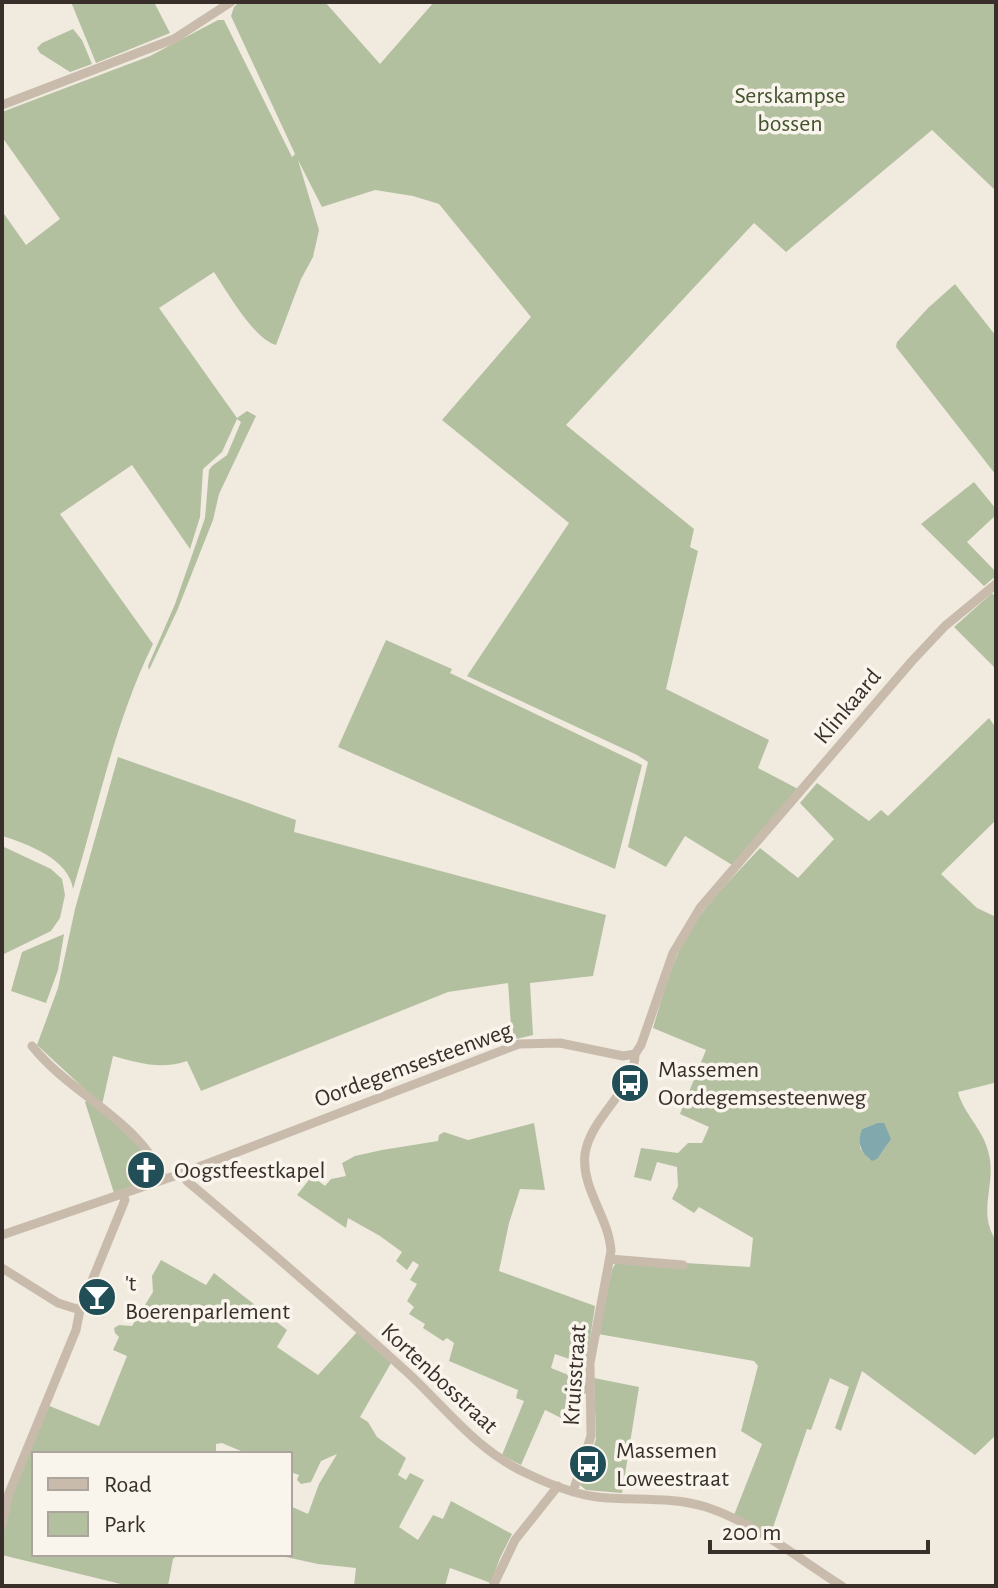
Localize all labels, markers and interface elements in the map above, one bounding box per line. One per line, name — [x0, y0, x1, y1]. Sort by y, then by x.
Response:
park label: Serskampse bossen — [734, 84, 846, 136]
street label: Klinkaard — [810, 665, 886, 749]
street label: Oordegemsesteenweg — [311, 1018, 516, 1112]
place label: Massemen Oordegemsesteenweg — [658, 1058, 867, 1110]
bus stop icon: Massemen Oordegemsesteenweg — [609, 1062, 651, 1104]
church icon: Oogstfeestkapel — [125, 1149, 167, 1191]
place label: Oogstfeestkapel — [174, 1159, 326, 1183]
place label: 't Boerenparlement — [125, 1272, 290, 1324]
bar icon: 't Boerenparlement — [76, 1276, 118, 1318]
street label: Kortenbosstraat — [376, 1319, 502, 1439]
street label: Kruisstraat — [559, 1323, 591, 1427]
place label: Massemen Loweestraat — [616, 1439, 729, 1491]
bus stop icon: Massemen Loweestraat — [567, 1443, 609, 1485]
legend — [32, 1452, 292, 1556]
text: Road — [104, 1473, 152, 1497]
scale bar — [710, 1504, 928, 1554]
text: Park — [104, 1513, 145, 1537]
text: 200 m — [722, 1521, 781, 1545]

